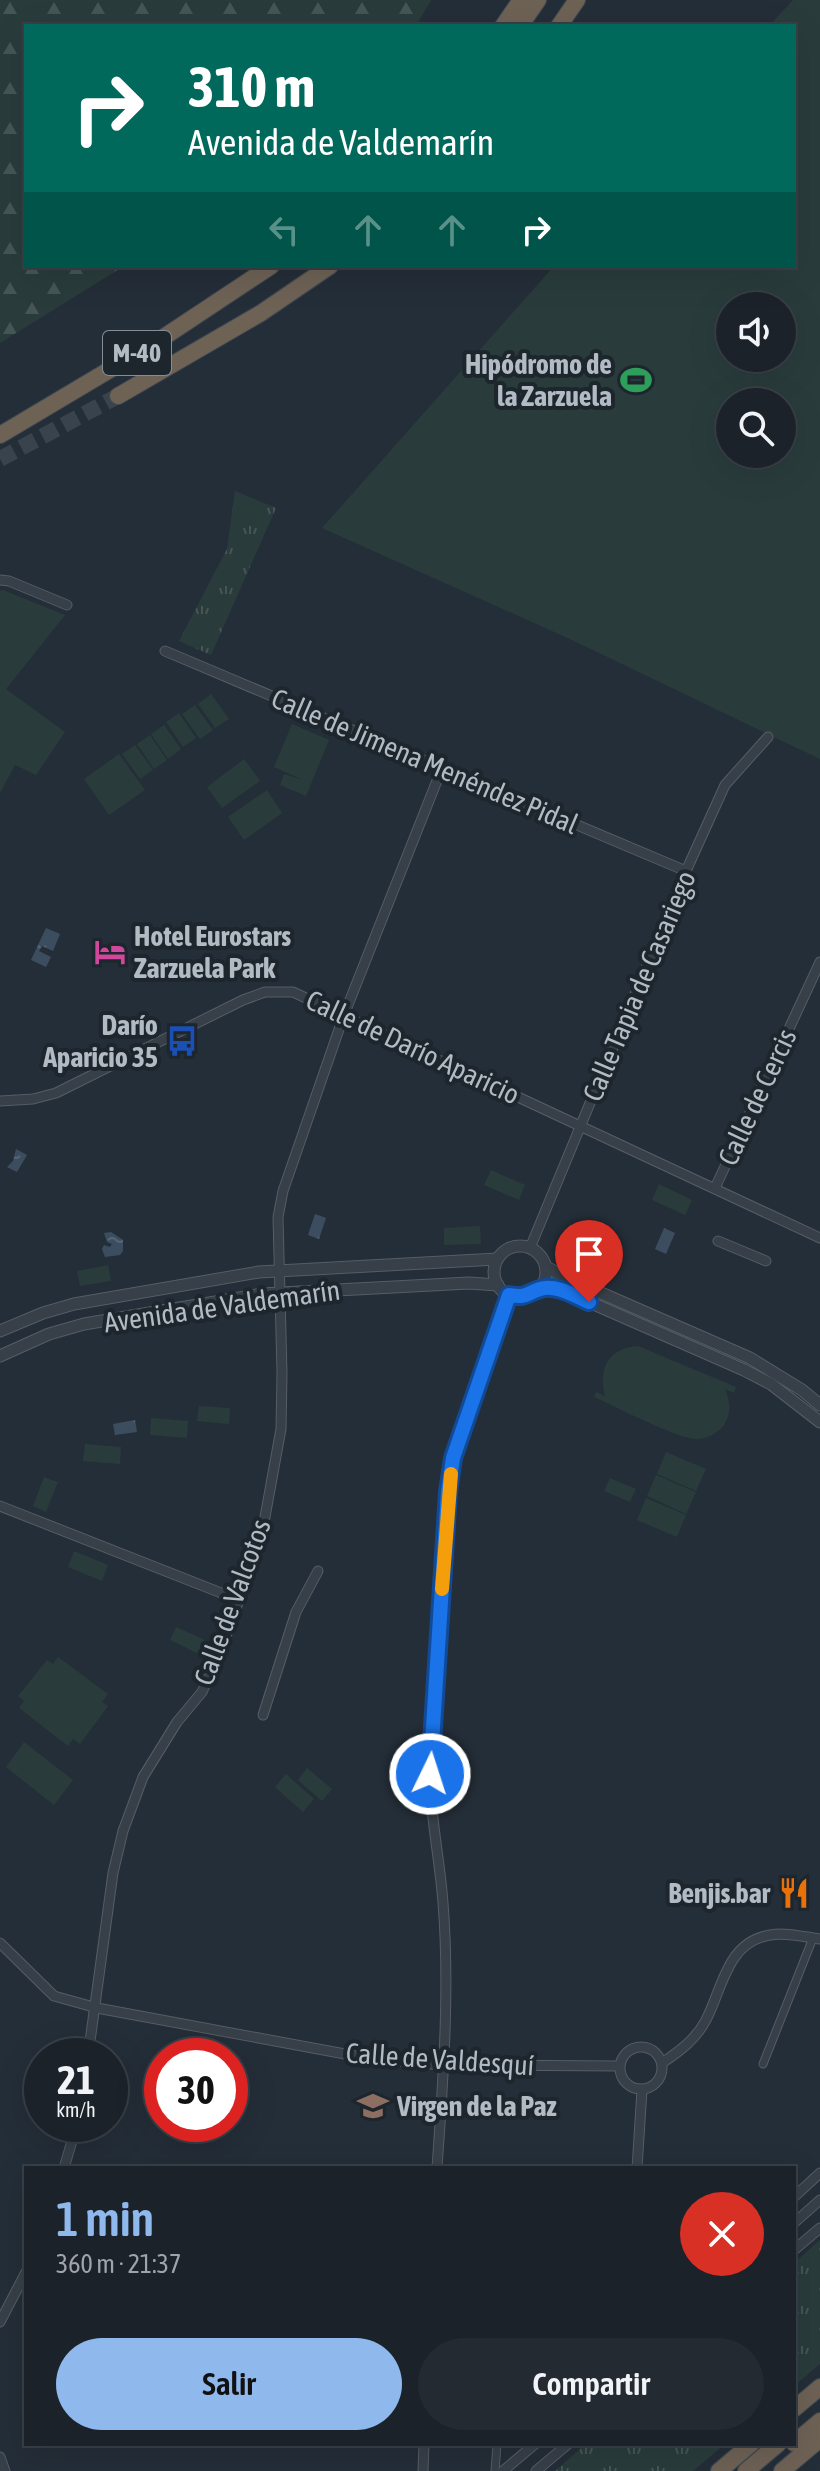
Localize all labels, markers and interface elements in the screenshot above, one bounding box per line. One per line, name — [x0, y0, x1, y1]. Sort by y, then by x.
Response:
text: 310 m — [188, 55, 315, 119]
icon: right — [56, 56, 160, 160]
text: Avenida de Valdemarín — [188, 121, 494, 163]
icon: left — [262, 208, 306, 252]
icon: ahead — [346, 208, 390, 252]
icon: ahead — [430, 208, 474, 252]
icon: right — [514, 208, 558, 252]
map controls — [716, 292, 796, 468]
button: sound — [716, 292, 796, 372]
road number: M-40 — [103, 331, 171, 375]
place label: Hipódromo de la Zarzuela — [465, 348, 612, 412]
sports icon: Hipódromo de la Zarzuela — [619, 363, 653, 397]
button: search — [716, 388, 796, 468]
street label: Calle de Jimena Menéndez Pidal — [267, 682, 584, 840]
street label: Calle Tapia de Casariego — [576, 866, 702, 1106]
place label: Hotel Eurostars Zarzuela Park — [134, 920, 291, 984]
hotel icon: Hotel Eurostars Zarzuela Park — [93, 935, 127, 969]
street label: Calle de Darío Aparicio — [301, 984, 525, 1110]
place label: Darío Aparicio 35 — [42, 1009, 158, 1073]
bus stop icon: Darío Aparicio 35 — [165, 1024, 199, 1058]
street label: Calle de Cercis — [711, 1024, 803, 1170]
pin — [555, 1220, 623, 1302]
icon: arrive — [567, 1232, 611, 1276]
street label: Avenida de Valdemarín — [102, 1274, 342, 1338]
street label: Calle de Valcotos — [187, 1515, 277, 1689]
position arrow — [388, 1732, 472, 1816]
restaurant icon: Benjis.bar — [777, 1876, 811, 1910]
place label: Benjis.bar — [668, 1877, 771, 1909]
street label: Calle de Valdesquí — [345, 2036, 535, 2082]
speed limit sign: 30 — [144, 2038, 248, 2142]
text: 21 — [57, 2057, 95, 2102]
school or university icon: Virgen de la Paz — [356, 2089, 390, 2123]
place label: Virgen de la Paz — [396, 2090, 557, 2122]
text: km/h — [56, 2098, 96, 2121]
text: 1 min — [56, 2191, 154, 2246]
button: close — [680, 2192, 764, 2276]
text: 360 m · 21:37 — [56, 2249, 181, 2279]
button: Salir — [56, 2338, 402, 2430]
button: Compartir — [418, 2338, 764, 2430]

